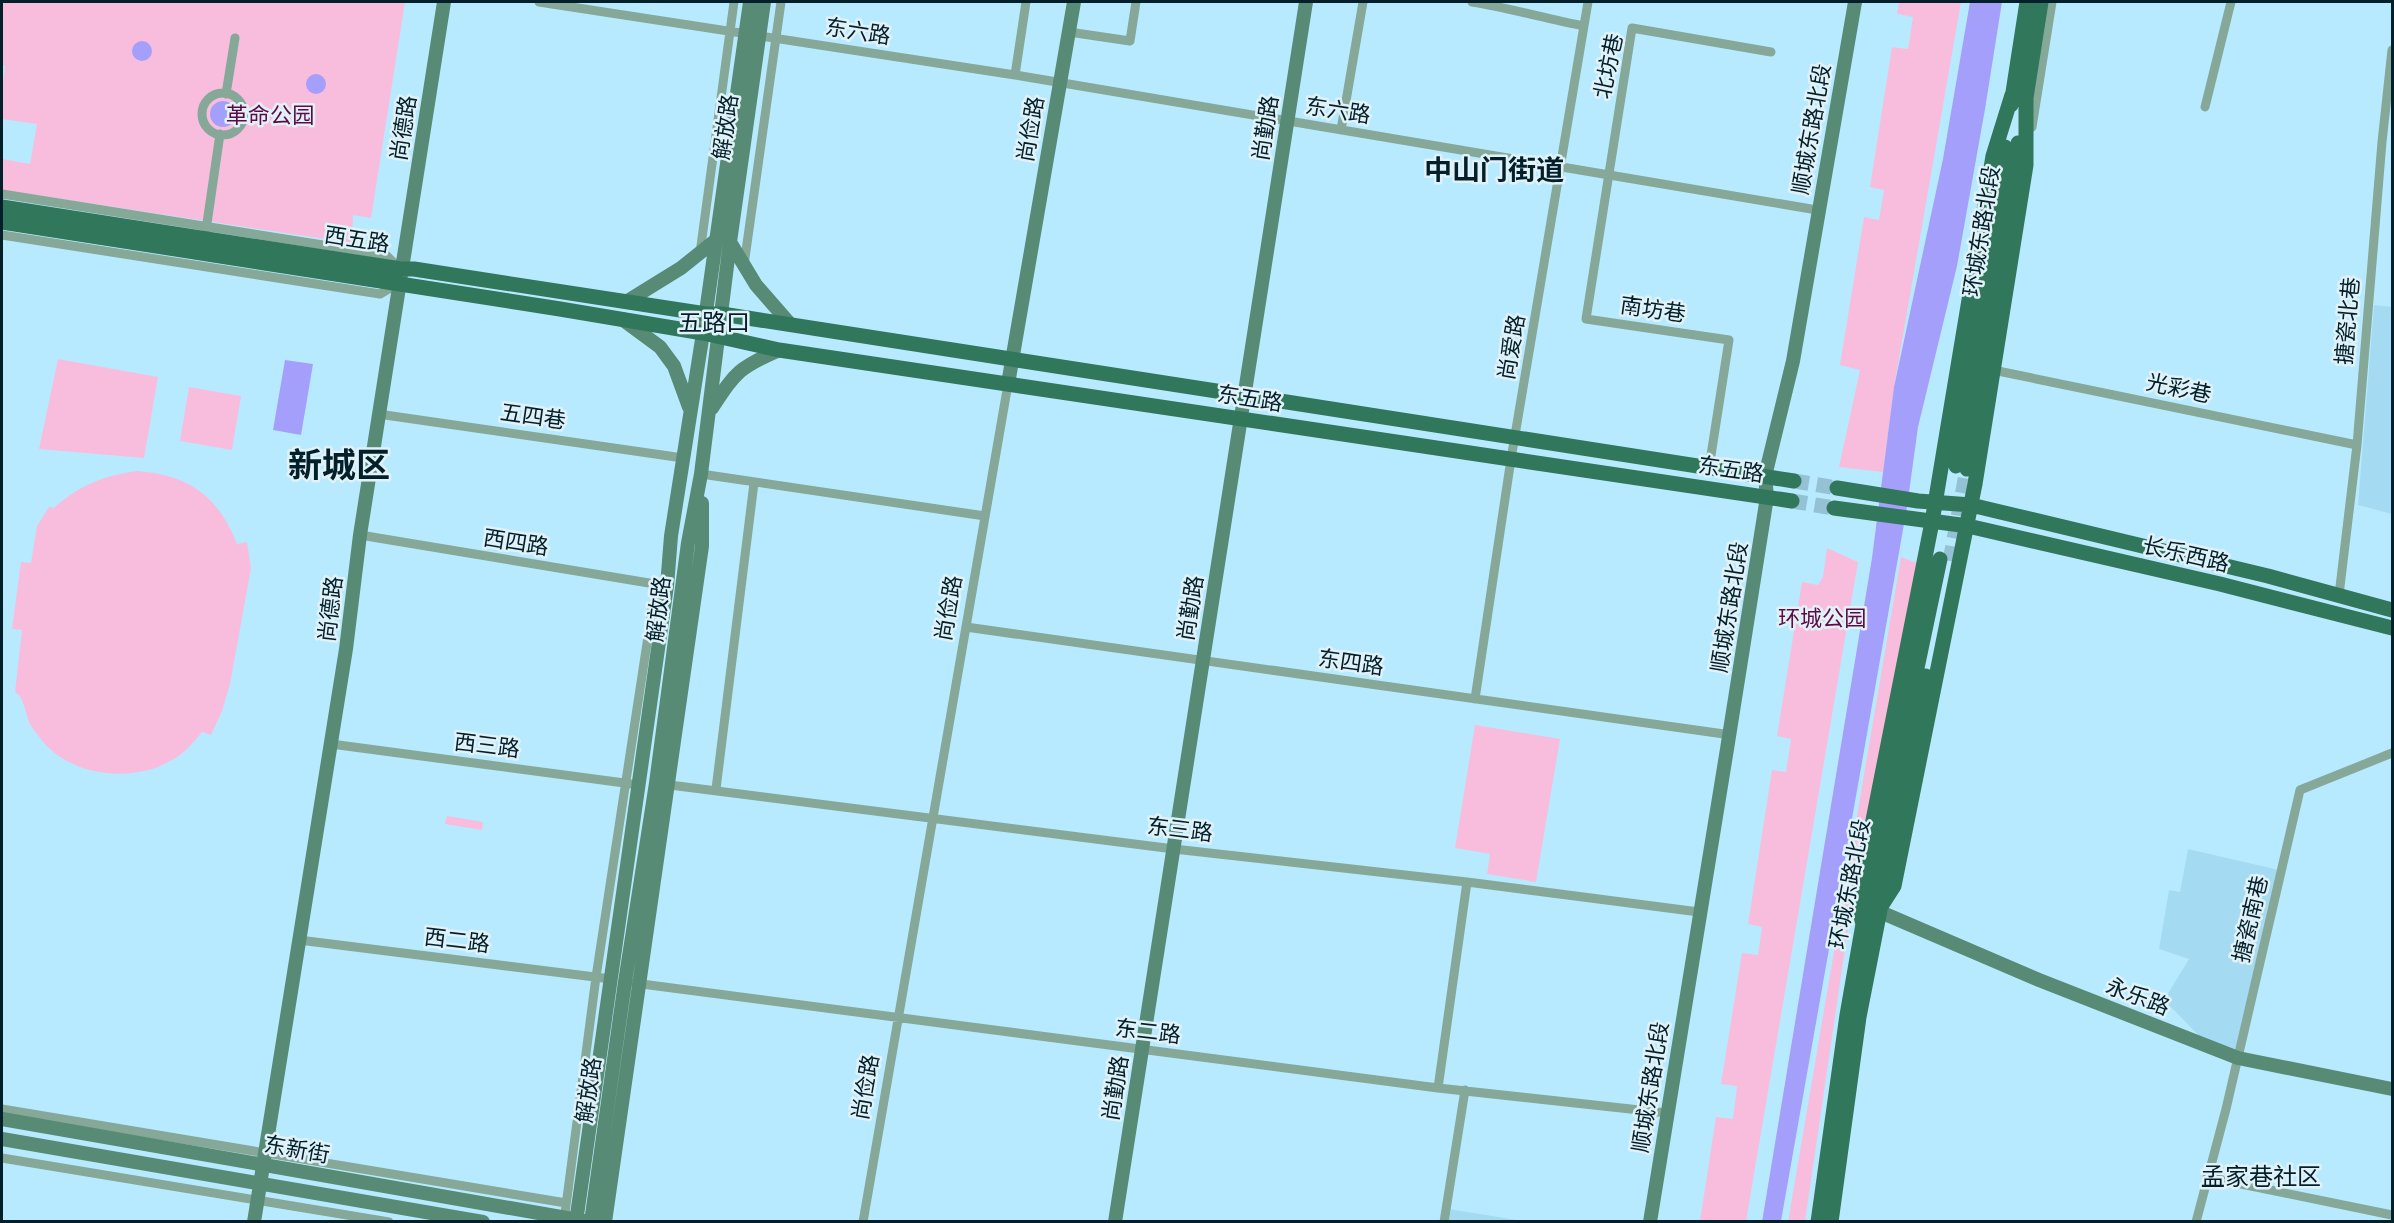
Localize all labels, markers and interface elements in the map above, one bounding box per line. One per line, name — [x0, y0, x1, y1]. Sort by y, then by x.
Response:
street label: 东六路 — [823, 9, 893, 53]
street label: 北坊巷 — [1585, 30, 1631, 102]
street label: 顺城东路北段 — [1783, 61, 1839, 197]
street label: 东六路 — [1303, 88, 1373, 132]
street label: 解放路 — [704, 92, 746, 162]
street label: 尚德路 — [381, 93, 425, 163]
street label: 尚勤路 — [1243, 93, 1287, 163]
street label: 尚俭路 — [1008, 94, 1052, 164]
park label: 革命公园 — [226, 98, 314, 132]
district label: 中山门街道 — [1424, 148, 1564, 191]
street label: 环城东路北段 — [1954, 163, 2008, 299]
street label: 西五路 — [322, 217, 392, 261]
street label: 搪瓷北巷 — [2326, 276, 2368, 366]
street label: 南坊巷 — [1618, 288, 1688, 330]
district label: 五路口 — [678, 304, 750, 340]
street label: 尚爱路 — [1489, 312, 1533, 382]
street label: 光彩巷 — [2143, 365, 2215, 411]
street label: 东五路 — [1215, 376, 1285, 420]
street label: 五四巷 — [498, 395, 568, 437]
district label: 新城区 — [288, 438, 390, 490]
street label: 东五路 — [1696, 448, 1766, 490]
street label: 西四路 — [481, 520, 551, 564]
street label: 长乐西路 — [2139, 528, 2233, 580]
street label: 顺城东路北段 — [1702, 539, 1756, 675]
street label: 尚俭路 — [926, 573, 970, 643]
street label: 尚勤路 — [1168, 573, 1212, 643]
street label: 尚德路 — [309, 574, 351, 644]
street label: 解放路 — [637, 574, 679, 644]
park label: 环城公园 — [1778, 601, 1866, 635]
street label: 东四路 — [1316, 641, 1386, 683]
street label: 西三路 — [452, 724, 522, 766]
street label: 东三路 — [1145, 808, 1215, 850]
street label: 环城东路北段 — [1820, 816, 1878, 952]
street label: 搪瓷南巷 — [2224, 872, 2276, 966]
street label: 西二路 — [422, 919, 492, 961]
street label: 永乐路 — [2101, 968, 2175, 1024]
street label: 东二路 — [1113, 1010, 1183, 1052]
street label: 顺城东路北段 — [1623, 1019, 1677, 1155]
street label: 尚俭路 — [843, 1052, 887, 1122]
street label: 尚勤路 — [1093, 1053, 1137, 1123]
street label: 解放路 — [567, 1055, 609, 1125]
street label: 东新街 — [262, 1127, 332, 1171]
district label: 孟家巷社区 — [2201, 1158, 2321, 1194]

